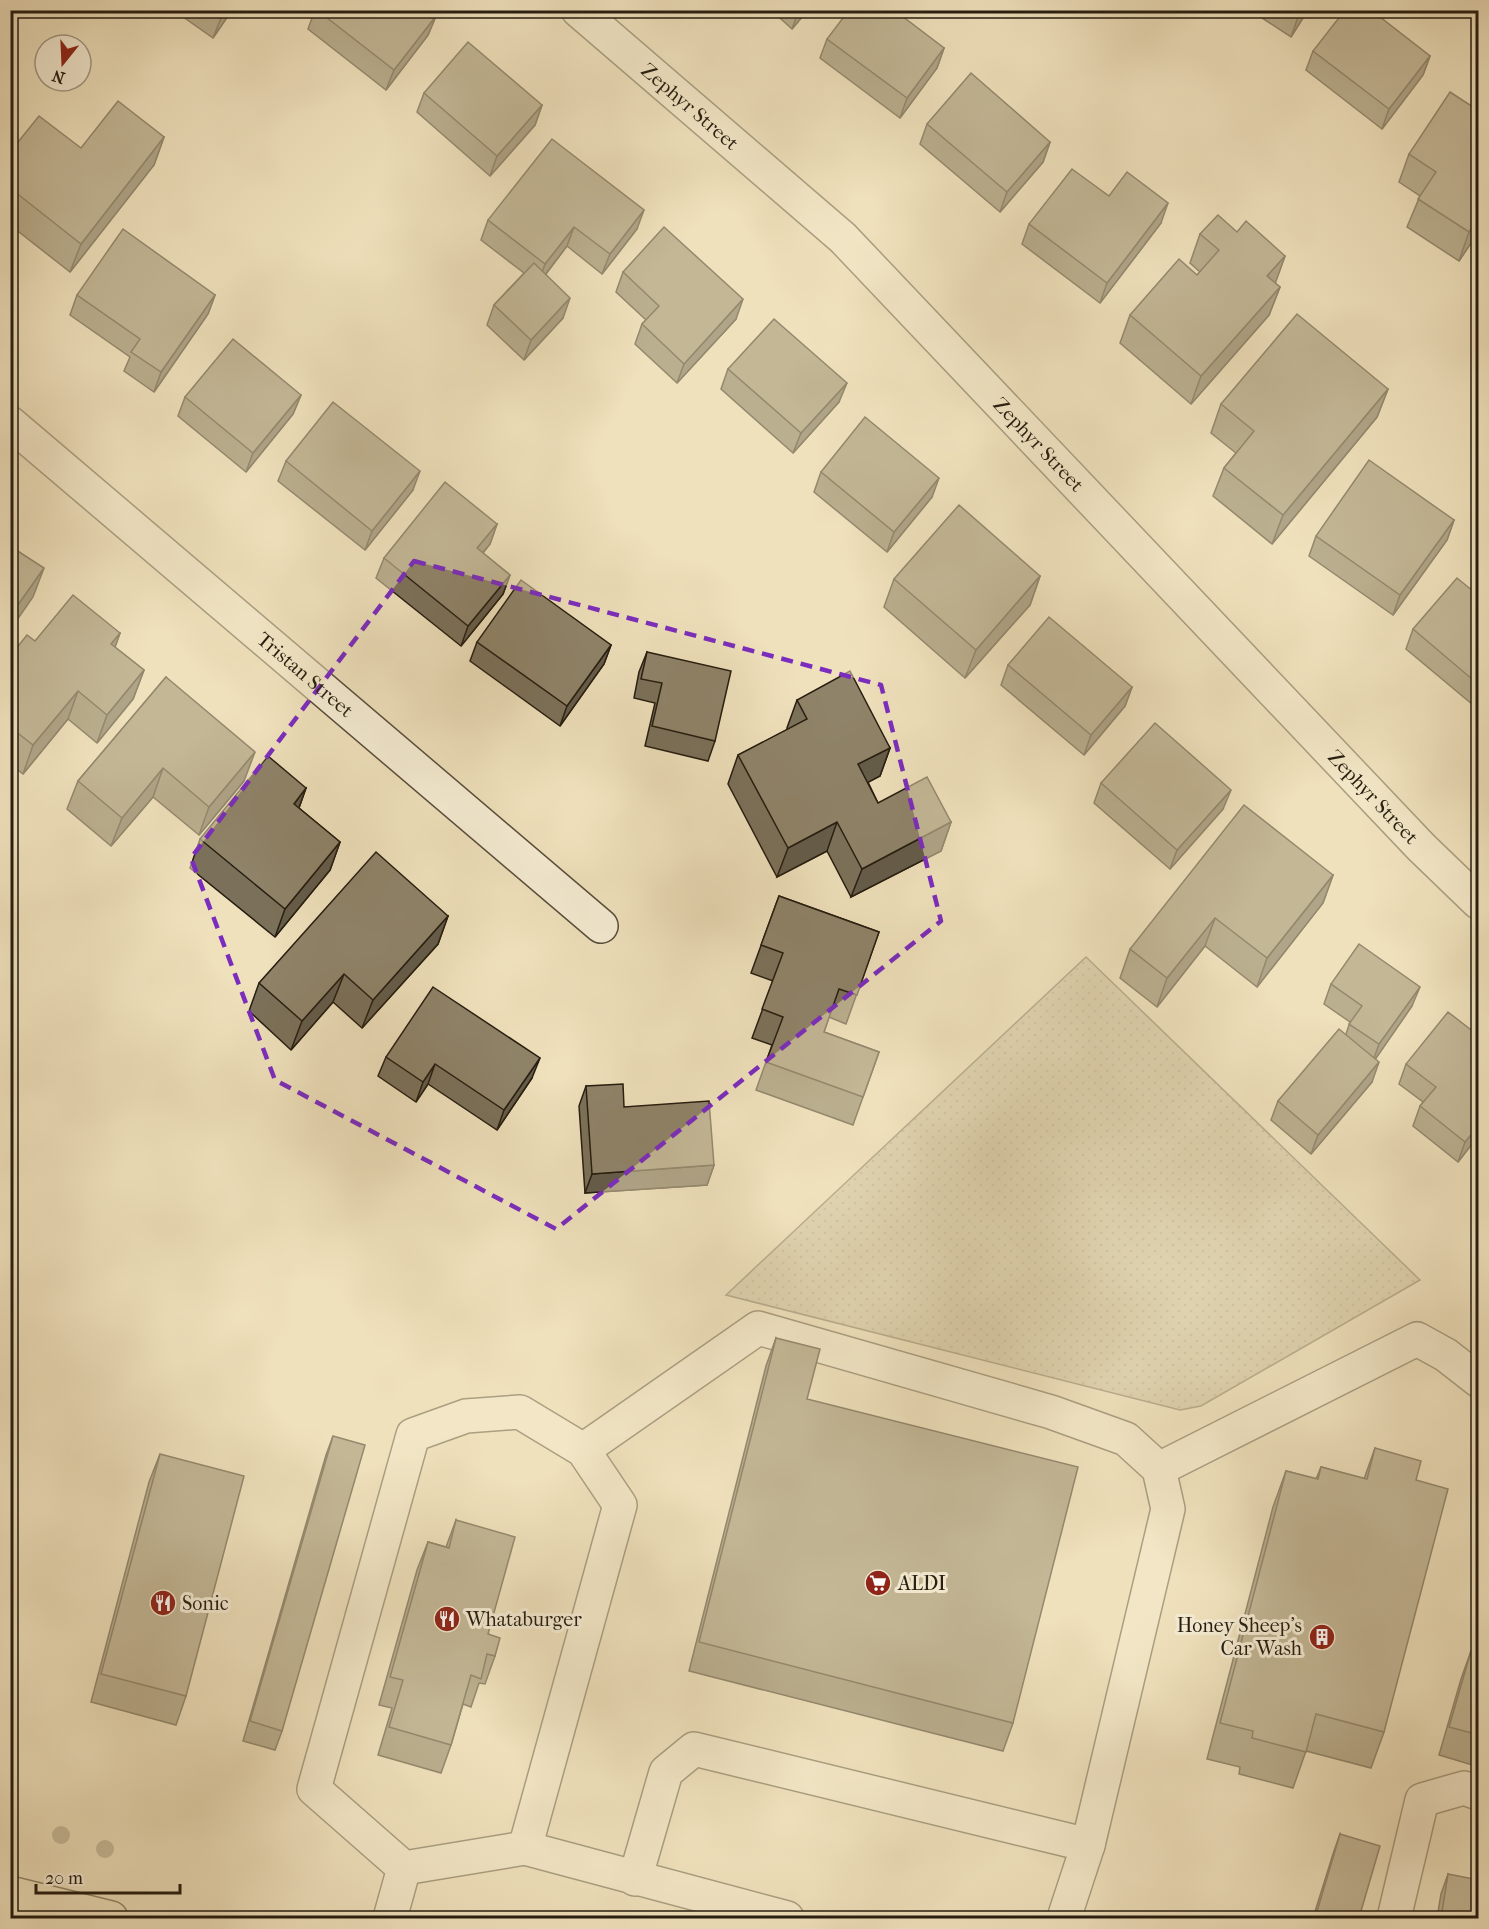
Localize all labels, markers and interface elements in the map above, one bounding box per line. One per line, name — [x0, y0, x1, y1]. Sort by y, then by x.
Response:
north arrow — [33, 33, 93, 93]
street label: Zephyr Street — [637, 58, 744, 155]
text: N — [49, 66, 67, 88]
street label: Zephyr Street — [989, 393, 1089, 496]
street label: Tristan Street — [253, 627, 358, 722]
street label: Zephyr Street — [1323, 745, 1423, 849]
supermarket icon: ALDI — [863, 1568, 893, 1598]
place label: ALDI — [897, 1572, 946, 1595]
restaurant icon: Sonic — [148, 1588, 178, 1618]
place label: Sonic — [182, 1592, 229, 1615]
restaurant icon: Whataburger — [432, 1604, 462, 1634]
place label: Whataburger — [465, 1608, 582, 1631]
place label: Honey Sheep's Car Wash — [1177, 1614, 1303, 1660]
building icon: Honey Sheep's Car Wash — [1307, 1622, 1337, 1652]
scale bar — [36, 1857, 180, 1895]
text: 20 m — [45, 1868, 83, 1889]

